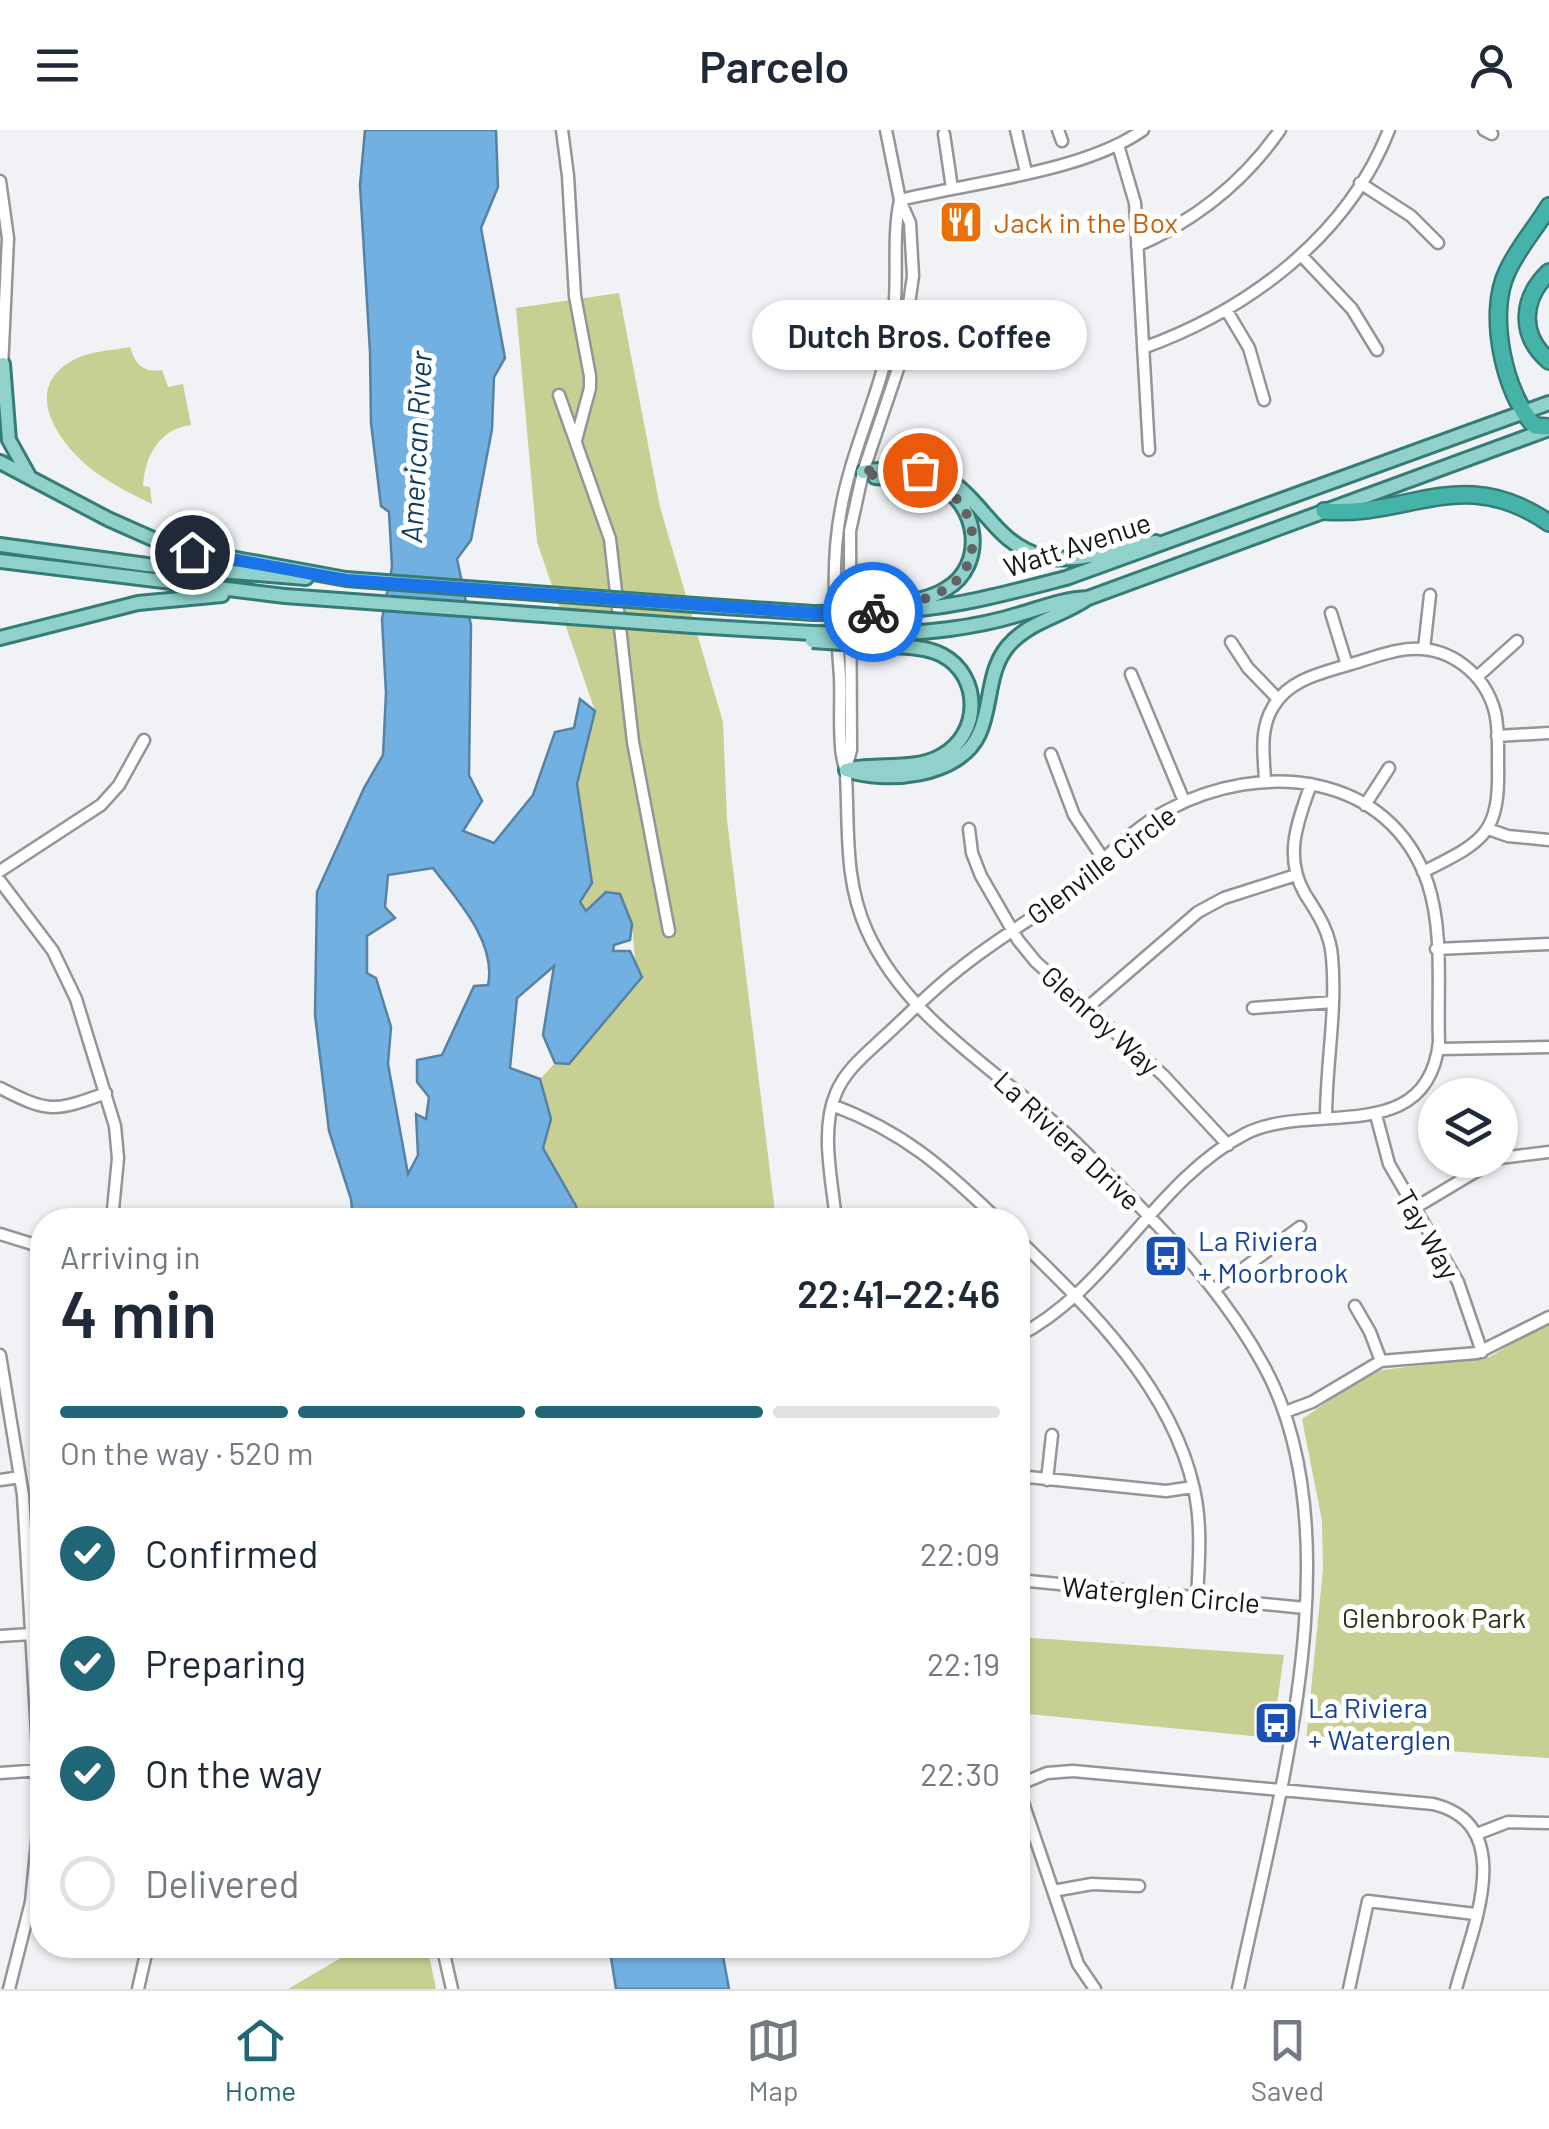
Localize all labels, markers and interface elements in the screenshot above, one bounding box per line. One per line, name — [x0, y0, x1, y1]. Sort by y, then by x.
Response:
icon: menu — [30, 38, 85, 93]
text: Parcelo — [699, 38, 850, 92]
icon: person — [1464, 38, 1519, 93]
restaurant icon: Jack in the Box — [938, 199, 984, 245]
place label: Jack in the Box — [994, 205, 1178, 239]
callout: Dutch Bros. Coffee — [752, 300, 1088, 370]
text: Dutch Bros. Coffee — [788, 316, 1051, 354]
water label: American River — [392, 349, 438, 544]
pin — [878, 428, 963, 513]
icon: bag — [893, 443, 948, 498]
street label: Watt Avenue — [999, 504, 1155, 584]
pin — [150, 510, 235, 595]
icon: home — [165, 525, 220, 580]
courier — [823, 562, 923, 662]
icon: bike — [846, 585, 901, 640]
street label: Glenville Circle — [1020, 797, 1182, 931]
street label: Glenroy Way — [1035, 958, 1167, 1082]
street label: La Riviera Drive — [988, 1063, 1148, 1217]
map controls — [1418, 1078, 1518, 1178]
button: layers — [1418, 1078, 1518, 1178]
street label: Tay Way — [1389, 1183, 1467, 1285]
place label: La Riviera + Moorbrook — [1198, 1223, 1348, 1289]
bus stop icon: La Riviera + Moorbrook — [1143, 1233, 1189, 1279]
text: Arriving in — [60, 1237, 200, 1275]
text: 22:41–22:46 — [797, 1270, 1000, 1316]
text: 4 min — [60, 1273, 217, 1351]
text: On the way · 520 m — [60, 1433, 313, 1471]
icon: check — [60, 1526, 115, 1581]
text: Confirmed — [145, 1530, 318, 1576]
text: 22:09 — [920, 1534, 1000, 1572]
street label: Waterglen Circle — [1060, 1568, 1262, 1620]
park label: Glenbrook Park — [1342, 1600, 1526, 1634]
icon: check — [60, 1636, 115, 1691]
text: Preparing — [145, 1640, 306, 1686]
text: 22:19 — [927, 1644, 1000, 1682]
place label: La Riviera + Waterglen — [1308, 1690, 1451, 1756]
bus stop icon: La Riviera + Waterglen — [1253, 1700, 1299, 1746]
icon: check — [60, 1746, 115, 1801]
text: On the way — [145, 1750, 322, 1796]
text: 22:30 — [920, 1754, 1000, 1792]
text: Delivered — [145, 1860, 299, 1906]
tab: Home — [225, 2013, 296, 2107]
tab: Map — [746, 2013, 801, 2107]
tab: Saved — [1251, 2013, 1324, 2107]

